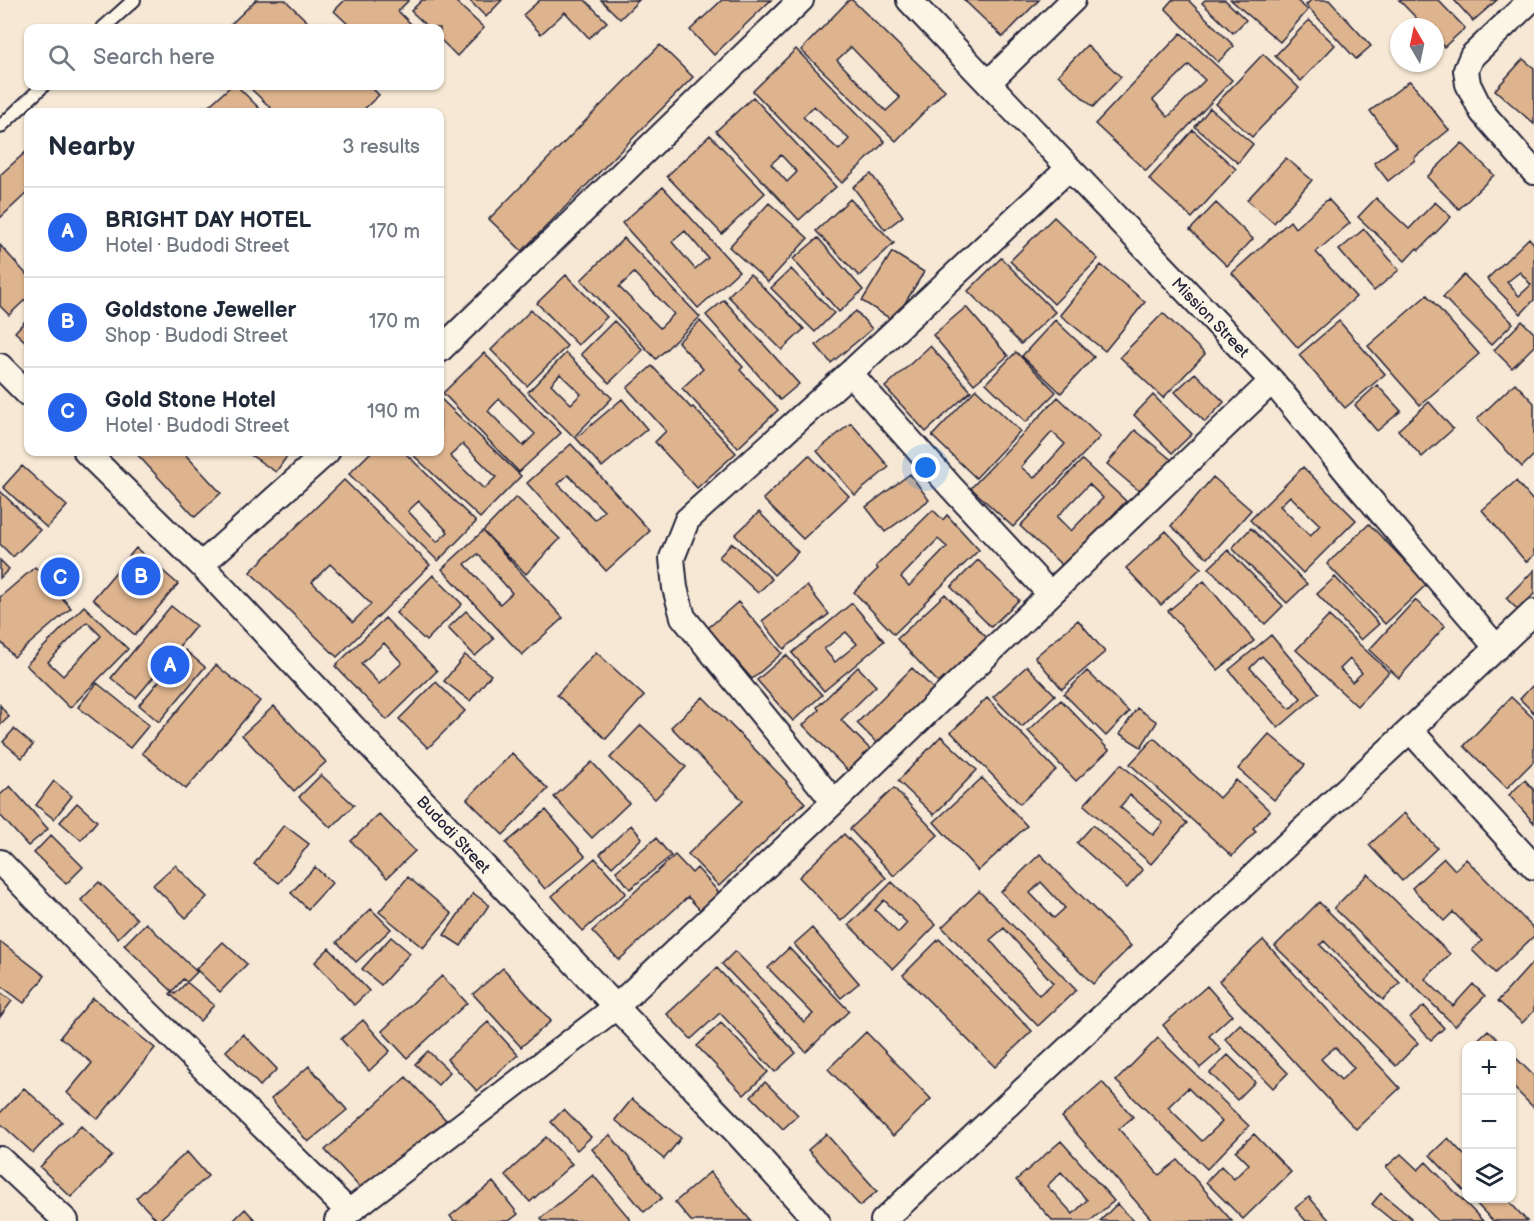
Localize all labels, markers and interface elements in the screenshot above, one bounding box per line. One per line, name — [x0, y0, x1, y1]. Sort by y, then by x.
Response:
north arrow — [1390, 18, 1444, 72]
search box — [24, 24, 444, 90]
icon: search — [45, 41, 78, 74]
text: Search here — [93, 44, 215, 71]
text: Nearby — [48, 132, 135, 163]
text: 3 results — [342, 135, 420, 159]
text: BRIGHT DAY HOTEL — [105, 207, 311, 234]
text: A — [61, 220, 74, 244]
text: 170 m — [369, 220, 420, 244]
text: Hotel · Budodi Street — [105, 234, 289, 258]
street label: Mission Street — [1167, 274, 1253, 362]
text: Goldstone Jeweller — [105, 297, 296, 324]
text: B — [60, 310, 75, 334]
text: 170 m — [369, 310, 420, 334]
text: Shop · Budodi Street — [105, 324, 288, 348]
text: Gold Stone Hotel — [105, 387, 276, 414]
text: C — [60, 400, 75, 424]
text: 190 m — [367, 400, 420, 424]
text: Hotel · Budodi Street — [105, 414, 289, 438]
your location — [911, 453, 940, 482]
pin: C — [40, 554, 80, 600]
pin: B — [122, 554, 160, 598]
pin: A — [150, 642, 190, 688]
street label: Budodi Street — [412, 792, 494, 878]
map controls — [1462, 1041, 1516, 1203]
button: + — [1462, 1041, 1516, 1095]
button: − — [1462, 1095, 1516, 1149]
button: layers — [1462, 1149, 1516, 1203]

